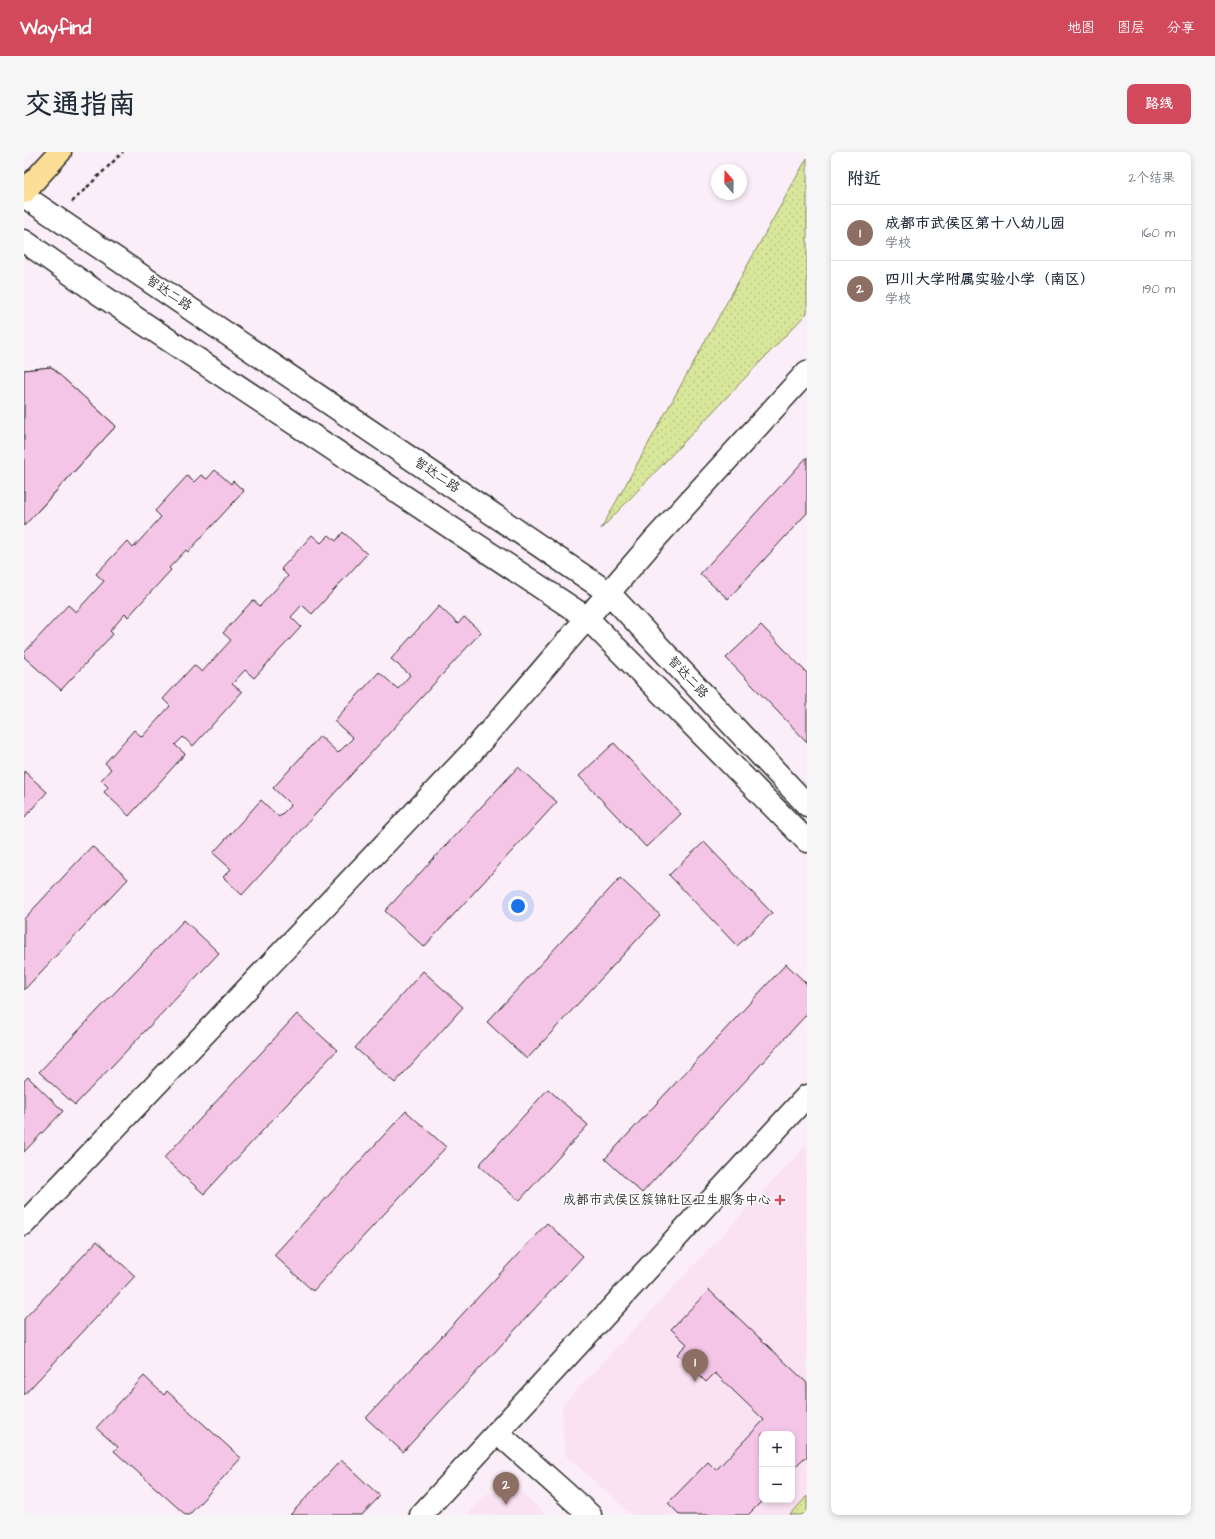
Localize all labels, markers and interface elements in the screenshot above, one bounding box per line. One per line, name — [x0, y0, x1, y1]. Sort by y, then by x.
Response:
text: Wayfind — [20, 15, 91, 42]
text: 地图 — [1067, 18, 1095, 38]
text: 图层 — [1117, 18, 1145, 38]
text: 分享 — [1167, 18, 1195, 38]
button: 路线 — [1127, 84, 1191, 124]
text: 交通指南 — [24, 85, 136, 124]
north arrow — [711, 164, 747, 200]
text: 附近 — [847, 167, 881, 191]
text: 2个结果 — [1129, 169, 1175, 187]
text: 成都市武侯区第十八幼儿园 — [885, 213, 1065, 234]
text: 1 — [859, 224, 861, 242]
text: 160 m — [1142, 224, 1175, 242]
text: 学校 — [885, 234, 911, 252]
text: 四川大学附属实验小学（南区） — [885, 269, 1095, 290]
street label: 智达二路 — [142, 271, 196, 315]
text: 2 — [856, 280, 864, 298]
text: 190 m — [1142, 280, 1175, 298]
text: 学校 — [885, 290, 911, 308]
street label: 智达二路 — [410, 453, 464, 497]
street label: 智达二路 — [664, 652, 712, 702]
your location — [508, 896, 528, 916]
place label: 成都市武侯区簇锦社区卫生服务中心 — [563, 1191, 771, 1209]
marker: 成都市武侯区簇锦社区卫生服务中心 — [774, 1194, 786, 1206]
pin: 1 — [682, 1349, 708, 1382]
map controls — [759, 1431, 795, 1503]
button: + — [759, 1431, 795, 1467]
button: − — [759, 1467, 795, 1503]
pin: 2 — [493, 1472, 519, 1505]

